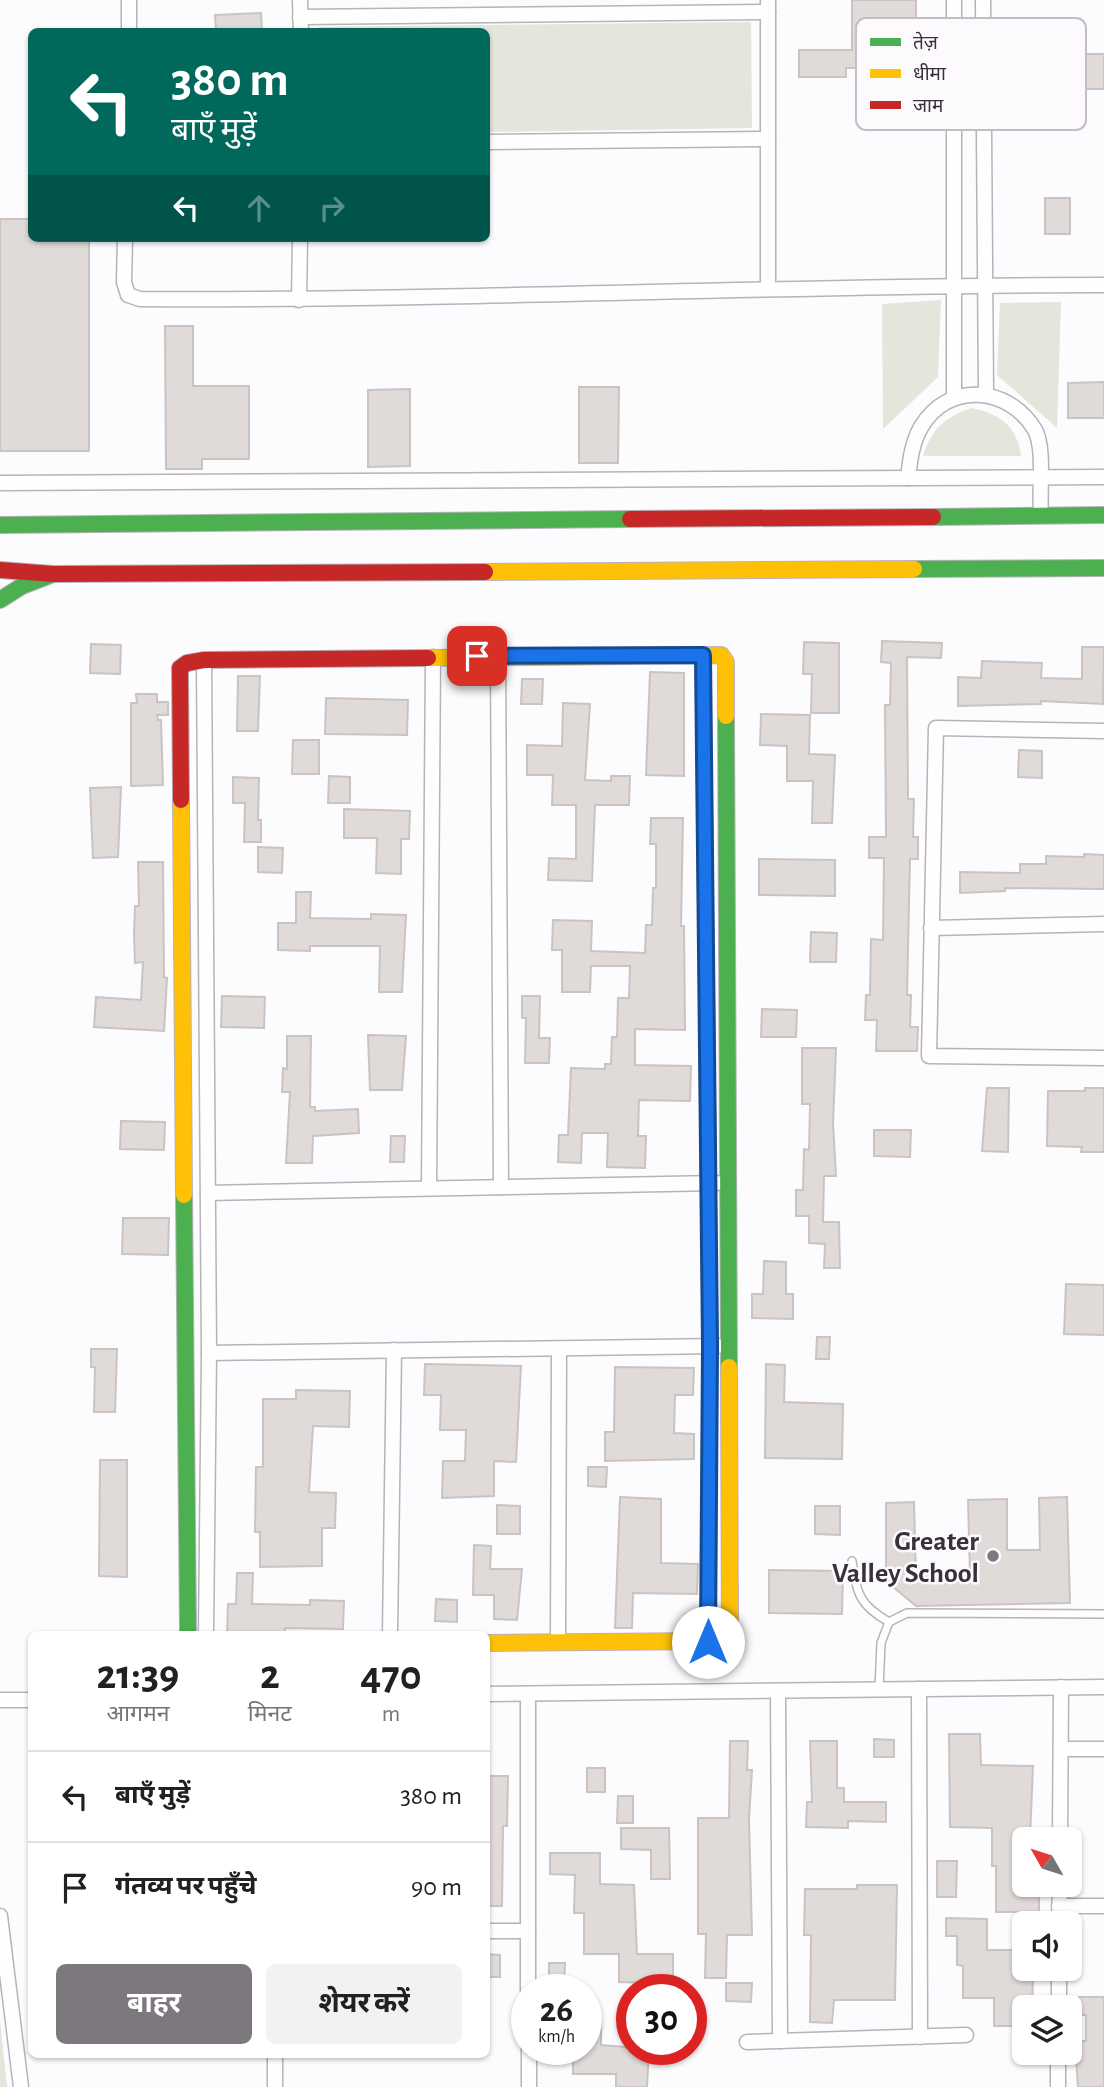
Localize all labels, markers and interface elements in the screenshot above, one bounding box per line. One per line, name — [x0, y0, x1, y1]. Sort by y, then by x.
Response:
legend — [856, 18, 1086, 130]
text: तेज़ — [913, 31, 939, 53]
icon: left — [56, 56, 147, 147]
text: 380 m — [171, 56, 289, 105]
text: धीमा — [913, 63, 947, 84]
text: जाम — [913, 97, 944, 116]
text: बाएँ मुड़ें — [171, 114, 257, 146]
icon: left — [167, 189, 205, 227]
icon: ahead — [240, 189, 278, 227]
icon: right — [313, 189, 351, 227]
pin — [447, 626, 507, 686]
icon: arrive — [458, 637, 496, 675]
place label: Greater Valley School — [832, 1528, 979, 1588]
marker: Greater Valley School — [985, 1548, 1001, 1564]
position arrow — [671, 1605, 745, 1679]
text: 21:39 — [96, 1654, 179, 1696]
text: 2 — [260, 1654, 280, 1696]
text: 470 — [360, 1655, 422, 1697]
text: आगमन — [106, 1703, 169, 1726]
text: मिनट — [248, 1703, 292, 1726]
text: m — [382, 1703, 400, 1726]
icon: left — [56, 1778, 94, 1816]
text: बाएँ मुड़ें — [115, 1782, 190, 1808]
text: 380 m — [400, 1783, 462, 1809]
north arrow — [1012, 1827, 1082, 1897]
map controls — [1012, 1827, 1082, 2065]
icon: arrive — [56, 1869, 94, 1907]
text: गंतव्य पर पहुँचे — [115, 1873, 257, 1899]
text: 90 m — [411, 1874, 462, 1900]
button: sound — [1012, 1911, 1082, 1981]
button: बाहर — [56, 1964, 252, 2044]
button: शेयर करें — [266, 1964, 462, 2044]
speed limit sign: 30 — [616, 1974, 707, 2065]
text: 26 — [540, 1993, 573, 2028]
button: layers — [1012, 1995, 1082, 2065]
text: km/h — [538, 2028, 575, 2046]

